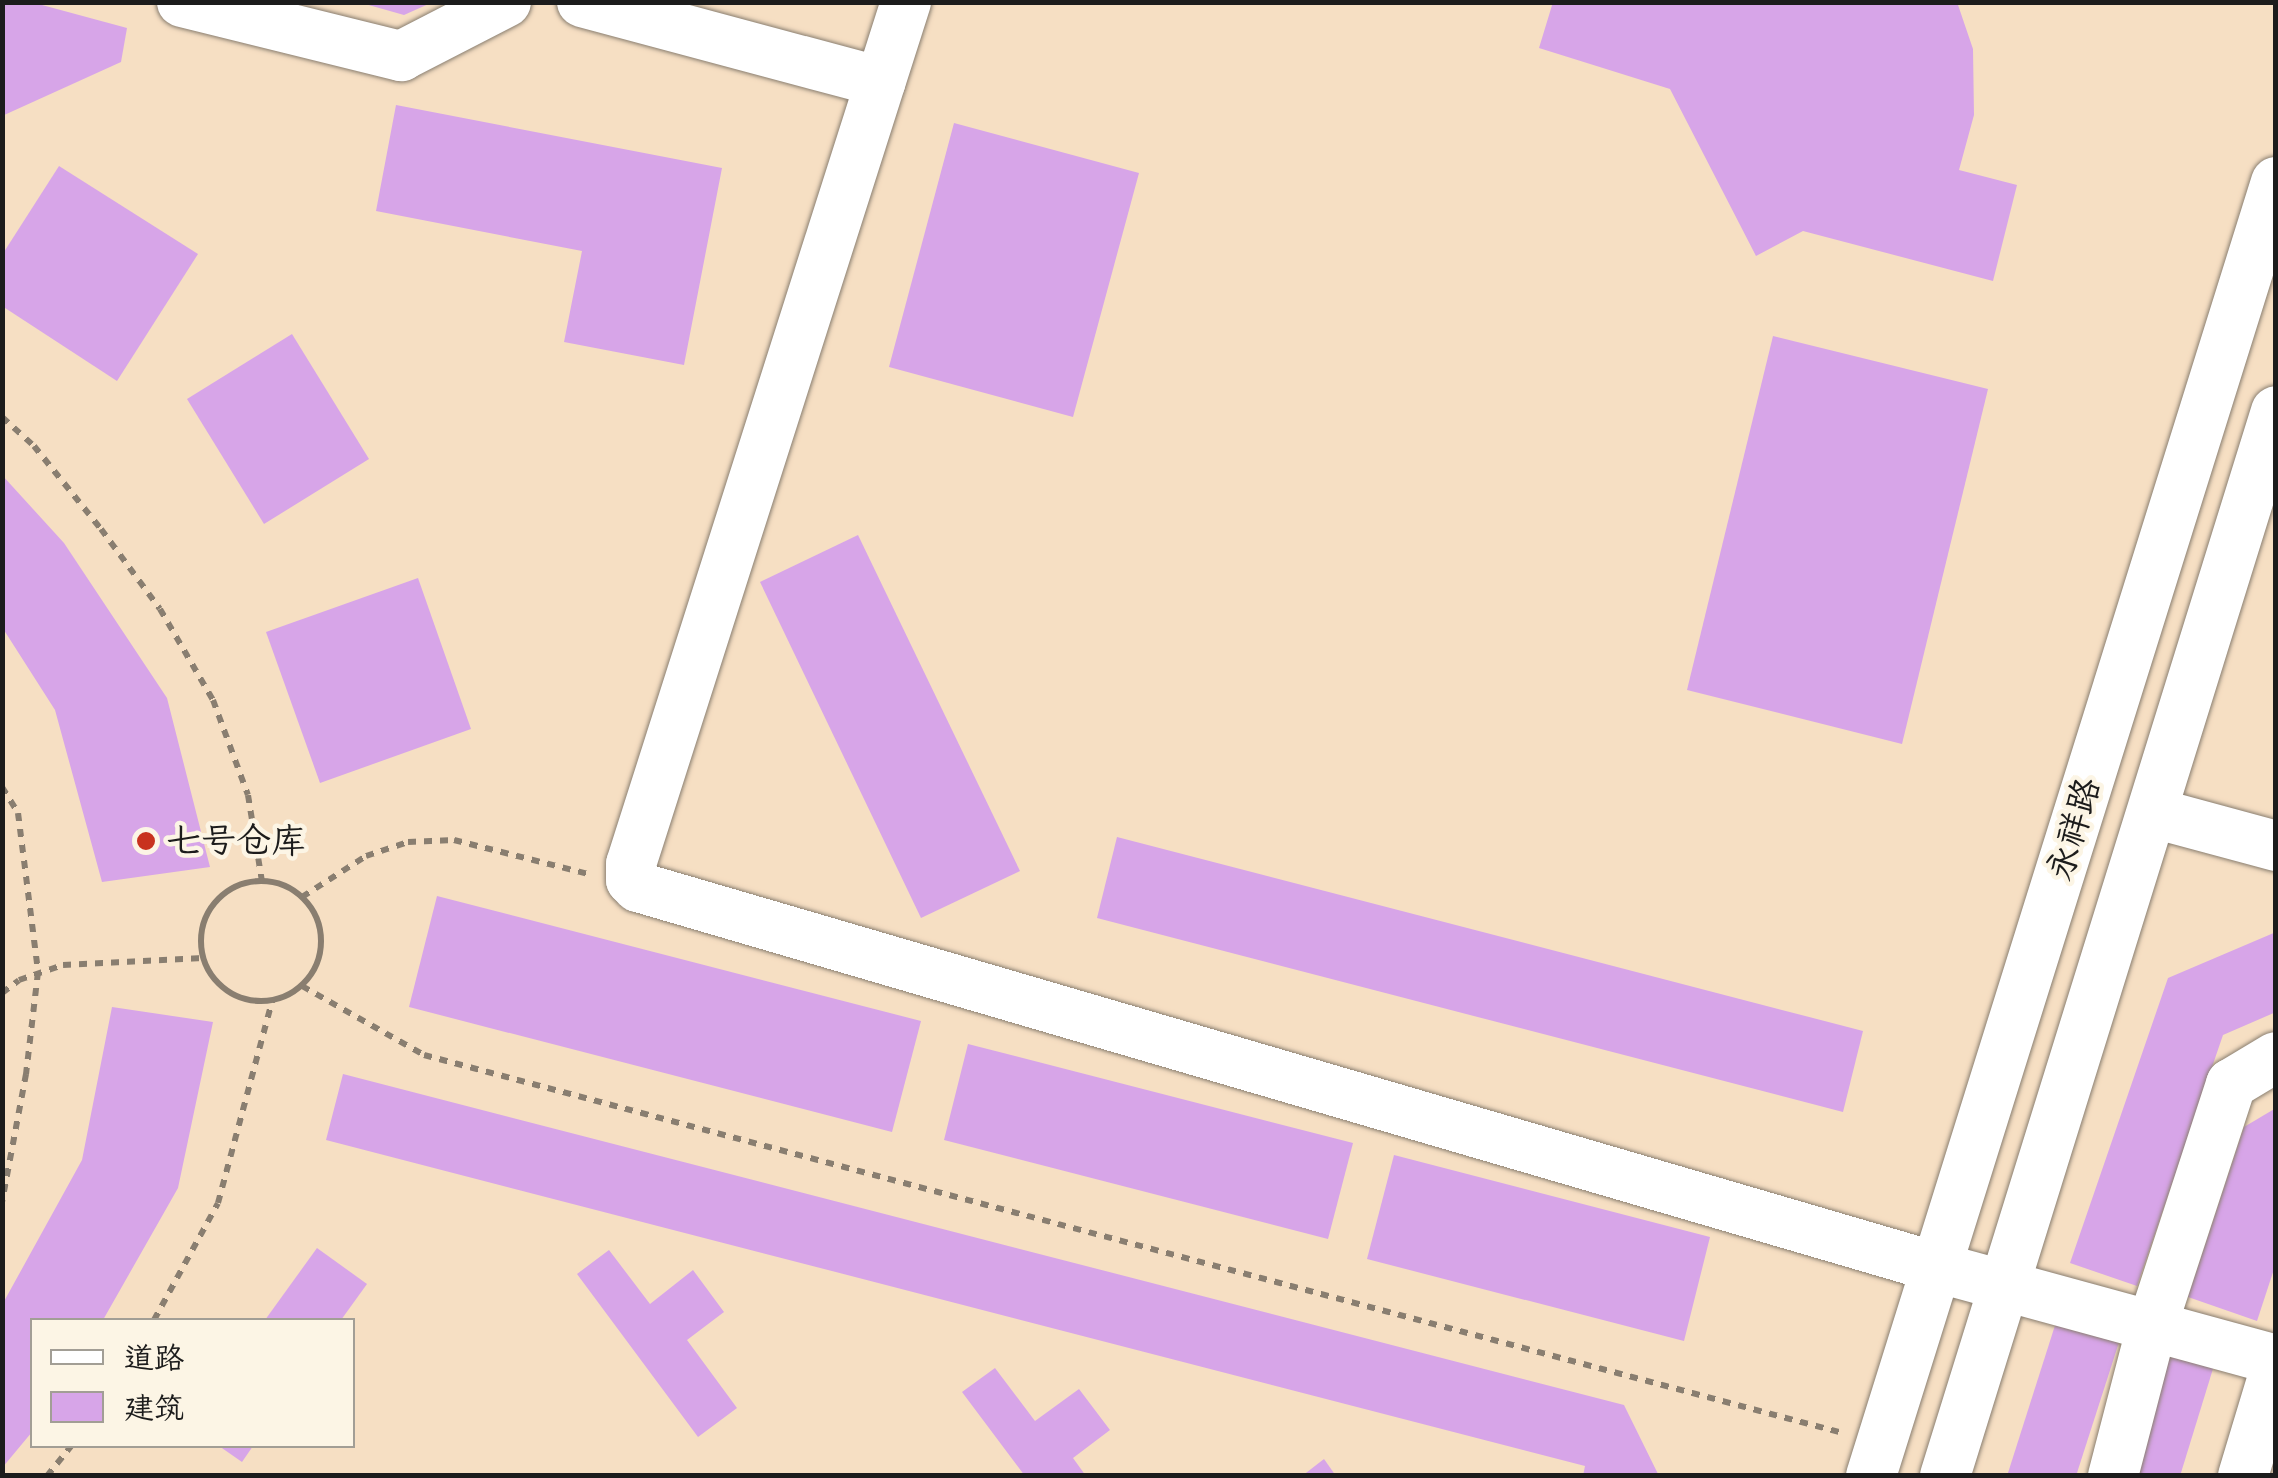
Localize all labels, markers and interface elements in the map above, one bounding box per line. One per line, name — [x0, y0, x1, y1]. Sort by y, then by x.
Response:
street label: 永祥路 — [2039, 773, 2109, 885]
place label: 七号仓库 — [166, 820, 306, 862]
marker: 七号仓库 — [135, 830, 157, 852]
legend — [30, 1318, 355, 1448]
text: 道路 — [124, 1339, 184, 1377]
text: 建筑 — [124, 1389, 184, 1427]

